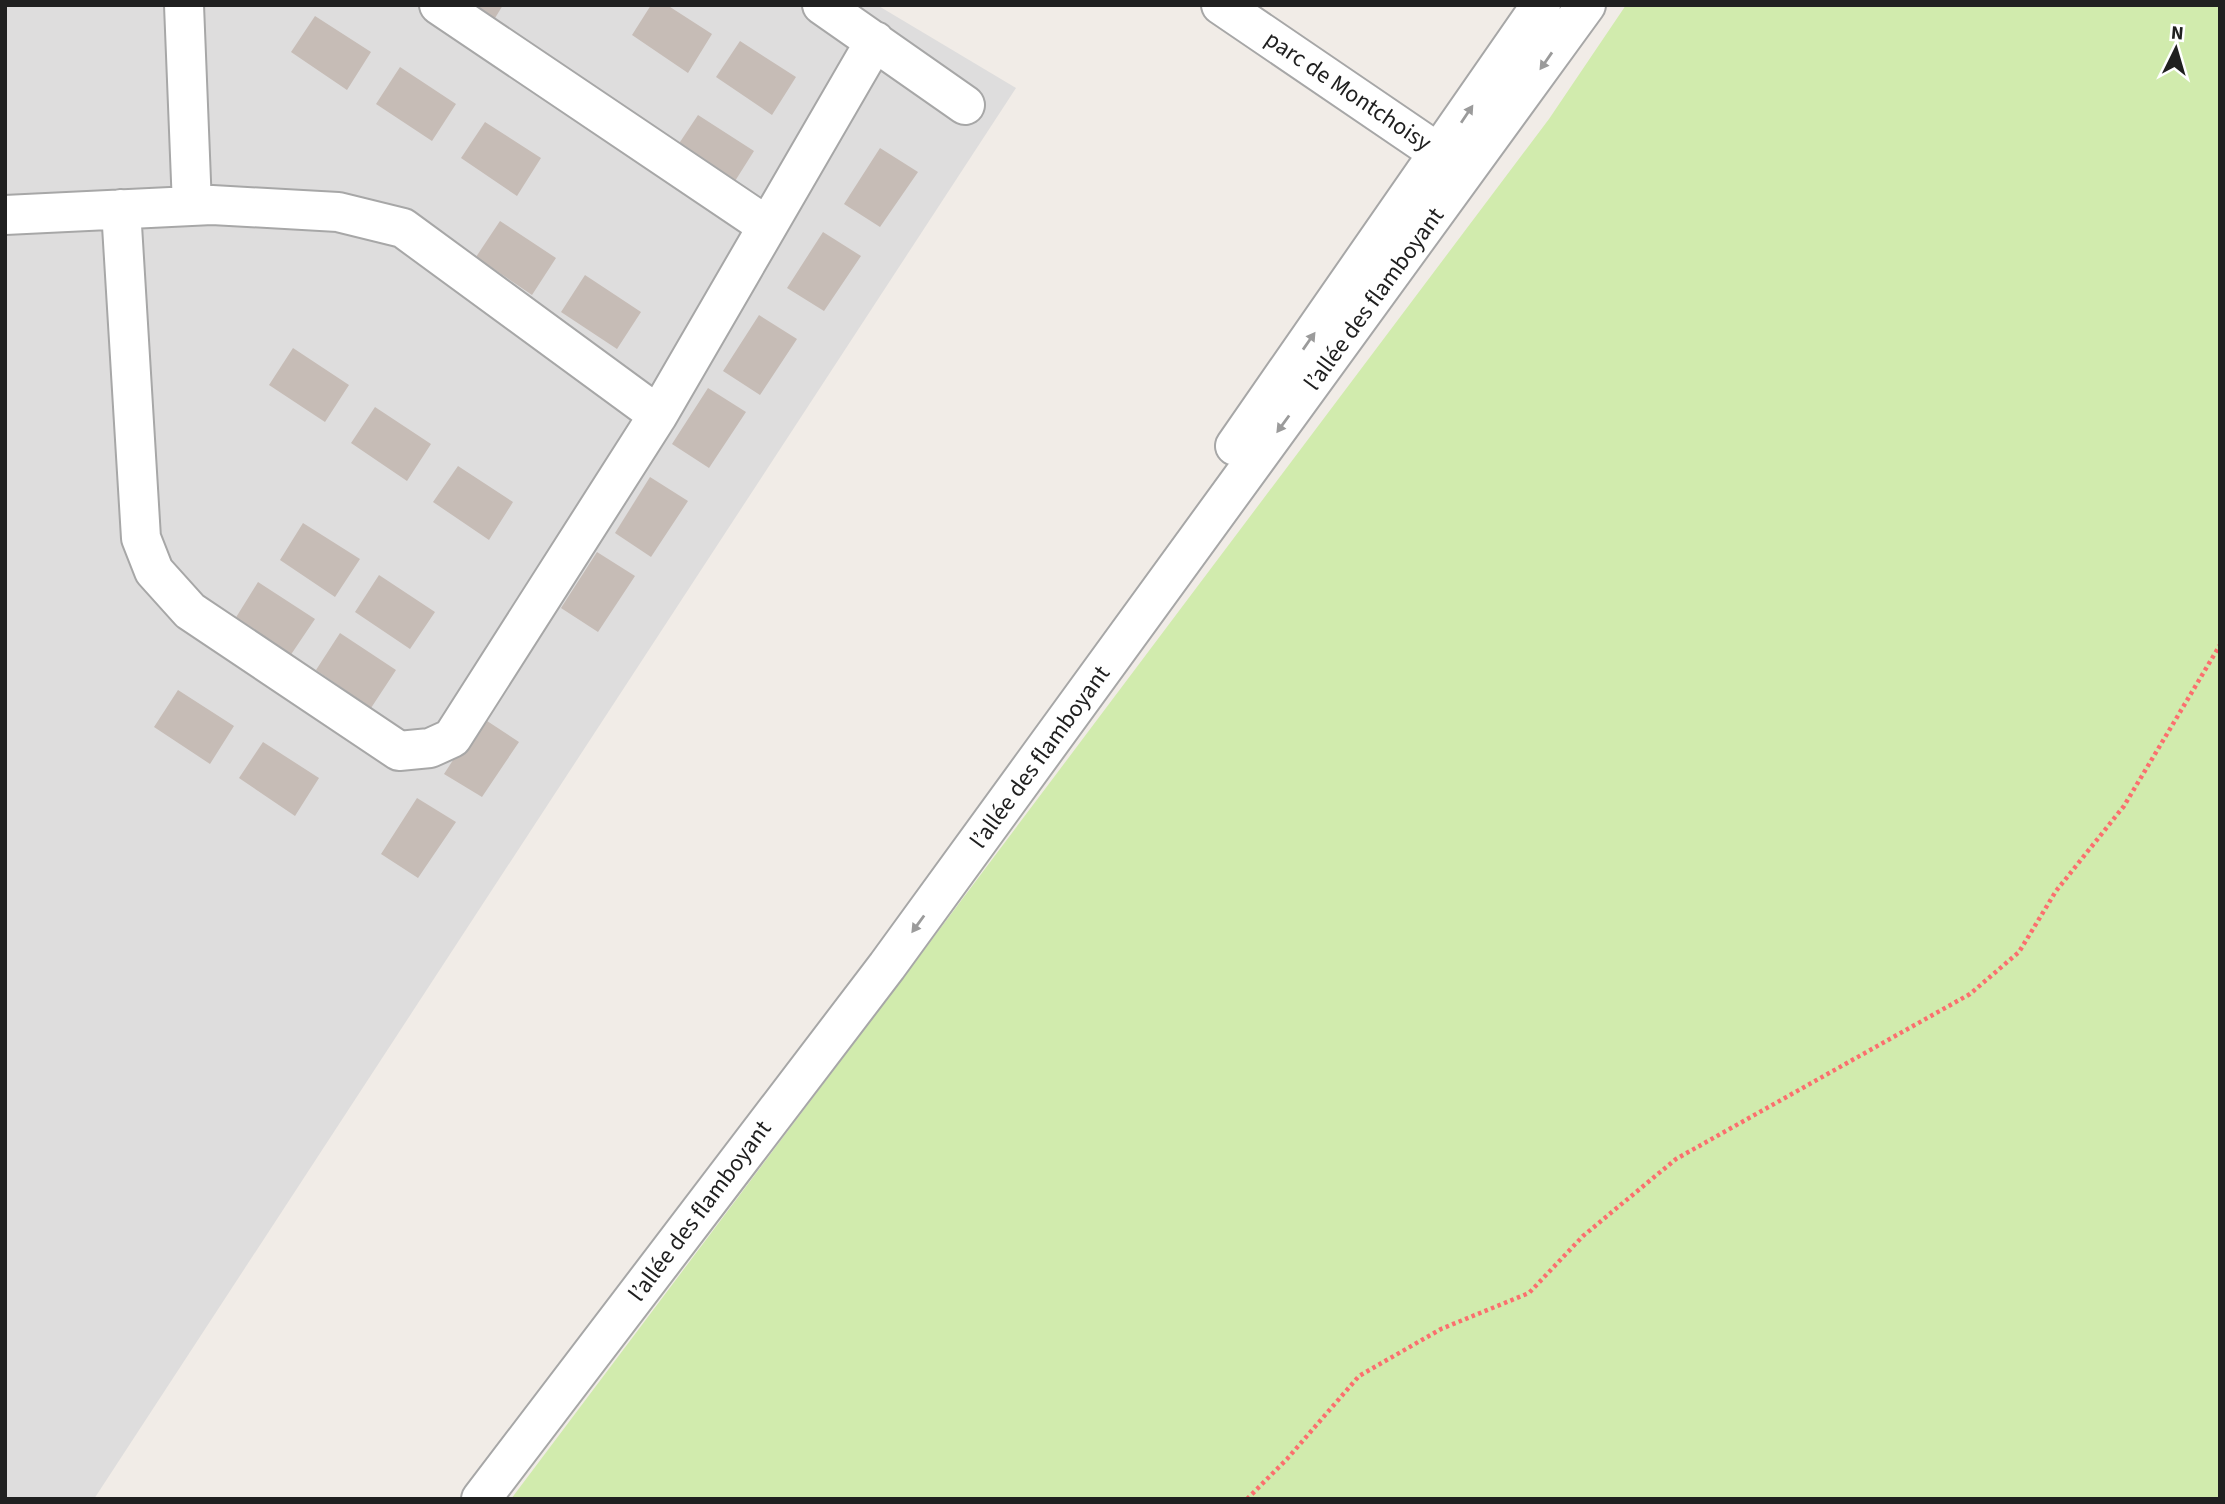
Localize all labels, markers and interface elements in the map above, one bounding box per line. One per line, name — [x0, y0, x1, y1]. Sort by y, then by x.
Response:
north arrow — [2141, 14, 2211, 84]
text: N — [2170, 20, 2185, 48]
street label: parc de Montchoisy — [1258, 22, 1438, 160]
one-way arrow — [1539, 52, 1553, 70]
one-way arrow — [1460, 105, 1474, 123]
street label: l’allée des flamboyant — [1295, 200, 1453, 398]
one-way arrow — [1302, 332, 1316, 350]
one-way arrow — [1277, 415, 1291, 433]
street label: l’allée des flamboyant — [961, 658, 1119, 856]
one-way arrow — [911, 915, 925, 933]
street label: l’allée des flamboyant — [620, 1113, 780, 1309]

